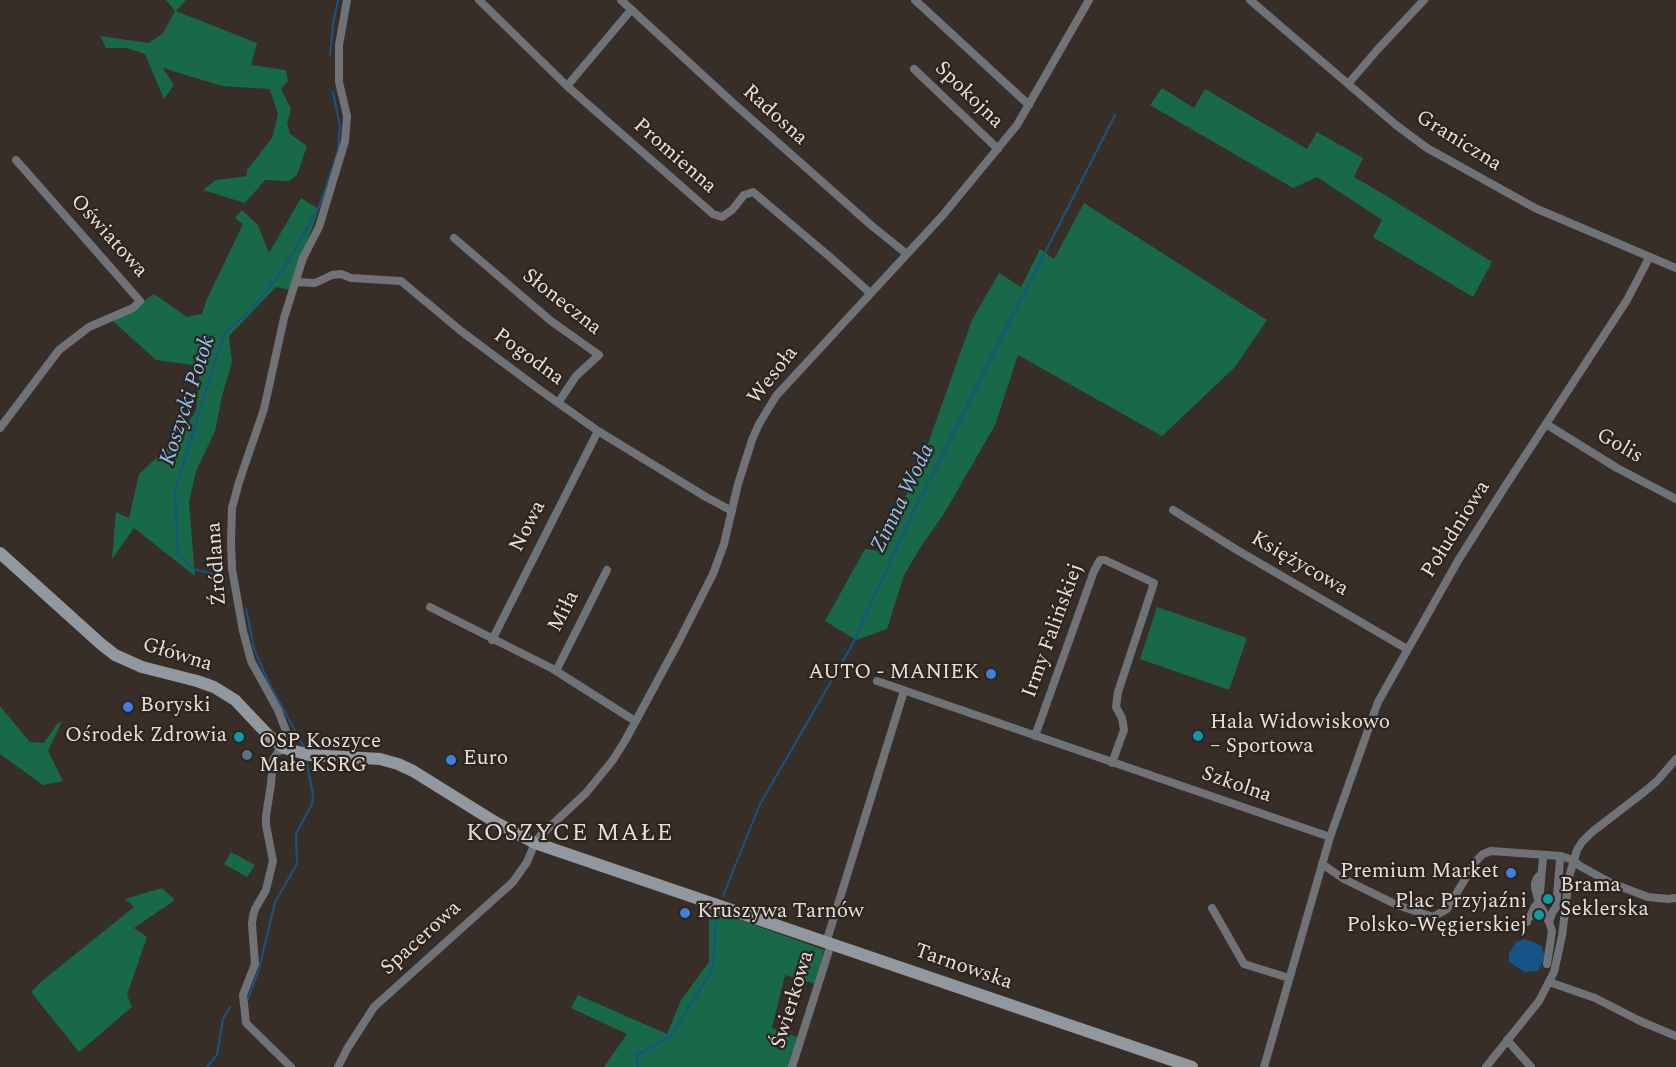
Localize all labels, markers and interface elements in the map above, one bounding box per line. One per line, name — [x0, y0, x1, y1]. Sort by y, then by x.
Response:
street label: Spokojna — [928, 57, 1008, 135]
street label: Radosna — [736, 80, 812, 152]
street label: Graniczna — [1411, 106, 1505, 178]
street label: Promienna — [627, 114, 721, 200]
street label: Oświatowa — [64, 190, 152, 284]
street label: Słoneczna — [516, 264, 606, 342]
street label: Pogodna — [488, 324, 568, 392]
water label: Koszycki Potok — [156, 333, 222, 469]
street label: Wesoła — [743, 342, 805, 410]
street label: Golis — [1591, 424, 1647, 470]
water label: Zimna Woda — [866, 440, 942, 558]
street label: Południowa — [1417, 477, 1497, 583]
street label: Nowa — [505, 497, 553, 557]
street label: Źródlana — [203, 521, 233, 607]
street label: Księżycowa — [1246, 527, 1352, 603]
street label: Irmy Falińskiej — [1018, 560, 1090, 702]
street label: Miła — [544, 587, 586, 637]
street label: Główna — [139, 633, 215, 679]
place label: AUTO - MANIEK — [808, 661, 979, 687]
marker: AUTO - MANIEK — [984, 667, 998, 681]
place label: Boryski — [140, 694, 211, 720]
marker: Boryski — [121, 700, 135, 714]
place label: Hala Widowiskowo – Sportowa — [1210, 711, 1390, 761]
place label: Ośrodek Zdrowia — [65, 724, 227, 750]
marker: Hala Widowiskowo – Sportowa — [1191, 729, 1205, 743]
marker: Ośrodek Zdrowia — [232, 730, 246, 744]
place label: OSP Koszyce Małe KSRG — [259, 730, 381, 780]
place label: Euro — [463, 747, 508, 773]
marker: OSP Koszyce Małe KSRG — [240, 748, 254, 762]
marker: Euro — [444, 753, 458, 767]
street label: Szkolna — [1198, 762, 1274, 810]
district label: KOSZYCE MAŁE — [466, 821, 674, 849]
place label: Premium Market — [1340, 860, 1499, 886]
marker: Premium Market — [1504, 866, 1518, 880]
place label: Brama Seklerska — [1560, 874, 1649, 924]
place label: Plac Przyjaźni Polsko-Węgierskiej — [1347, 890, 1527, 940]
marker: Brama Seklerska — [1541, 892, 1555, 906]
street label: Spacerowa — [377, 896, 467, 982]
place label: Kruszywa Tarnów — [697, 900, 864, 926]
marker: Kruszywa Tarnów — [678, 906, 692, 920]
marker: Plac Przyjaźni Polsko-Węgierskiej — [1532, 908, 1546, 922]
street label: Tarnowska — [911, 939, 1015, 997]
street label: Świerkowa — [767, 948, 821, 1052]

